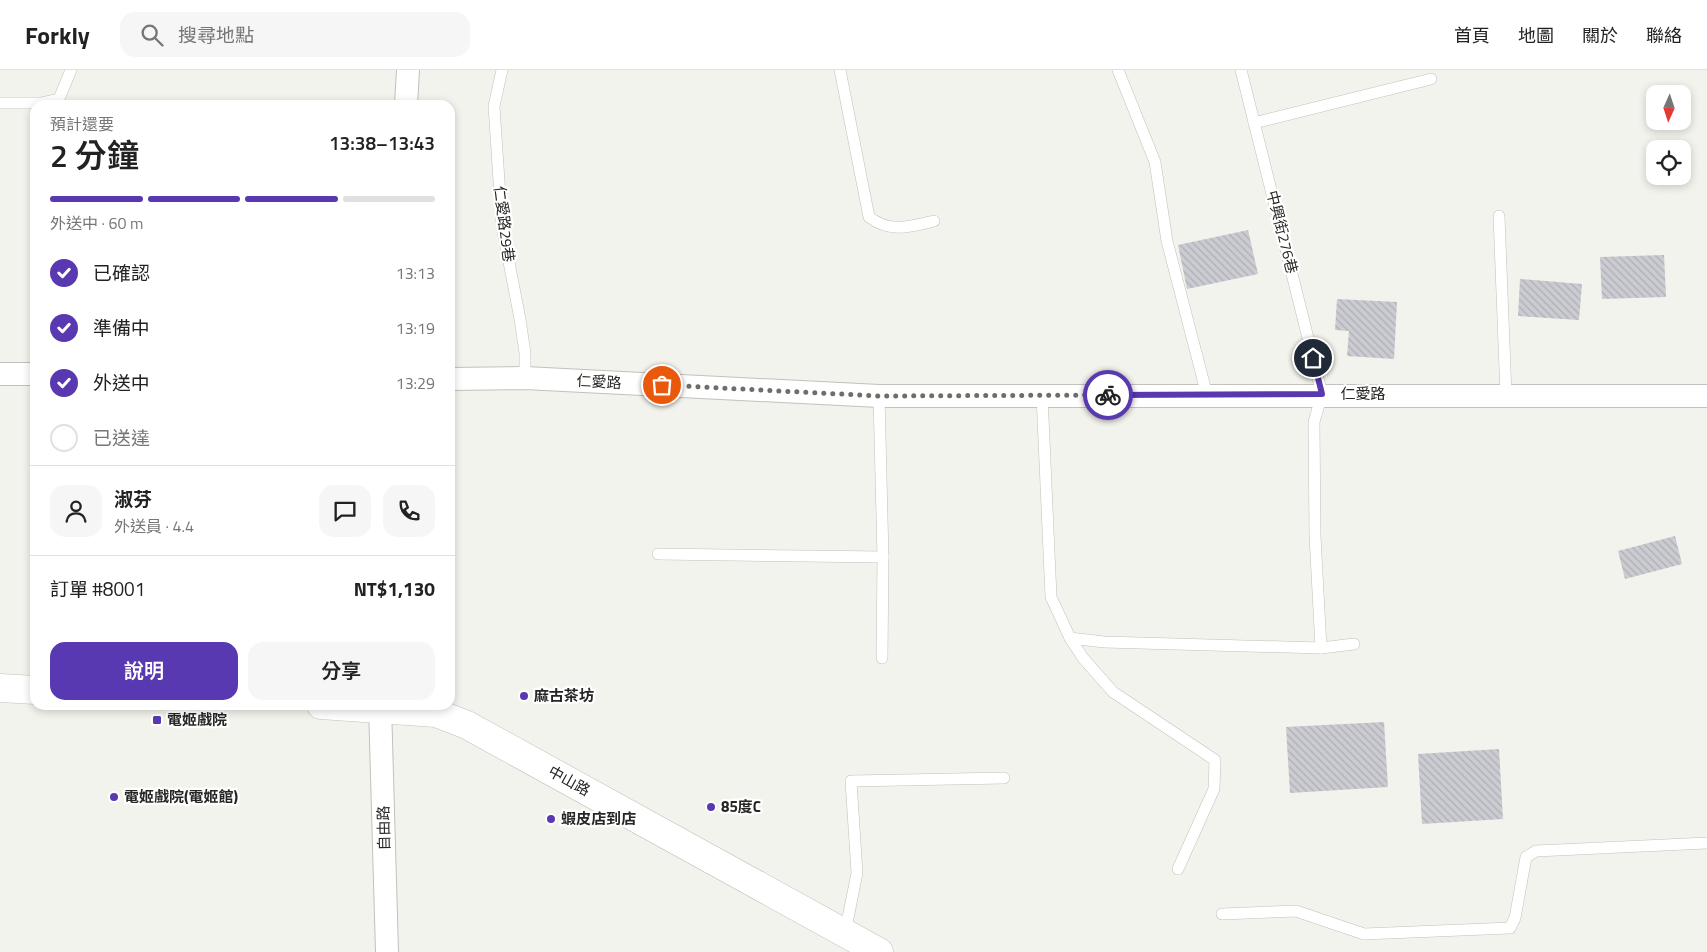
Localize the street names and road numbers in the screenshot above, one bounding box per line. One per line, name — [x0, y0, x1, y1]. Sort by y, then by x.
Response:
street label: 仁愛路29巷 — [488, 184, 521, 263]
street label: 中興街276巷 — [1261, 188, 1304, 276]
street label: 仁愛路 — [576, 369, 622, 394]
street label: 仁愛路 — [1340, 382, 1386, 405]
street label: 中山路 — [544, 760, 595, 802]
street label: 自由路 — [372, 805, 395, 851]

